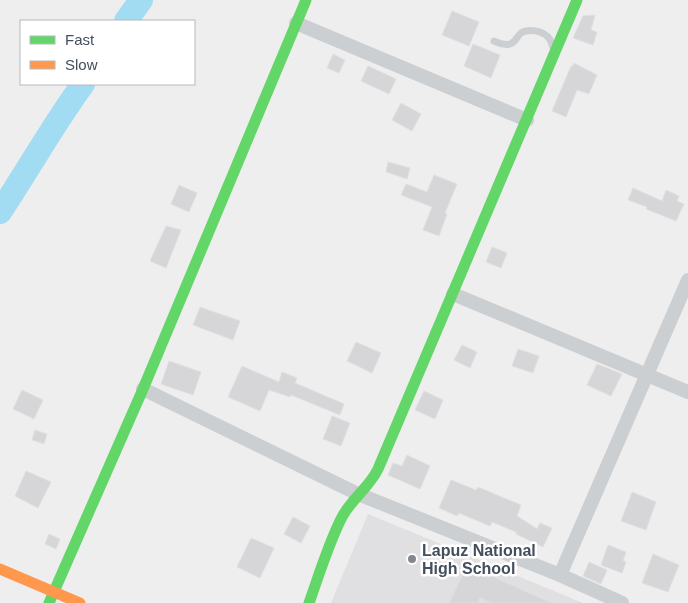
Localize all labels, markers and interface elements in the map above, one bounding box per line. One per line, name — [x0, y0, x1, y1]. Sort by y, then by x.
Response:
legend — [20, 20, 195, 85]
text: Fast — [65, 31, 95, 48]
text: Slow — [65, 56, 98, 73]
place label: Lapuz National High School — [422, 542, 536, 577]
marker: Lapuz National High School — [406, 553, 418, 565]

